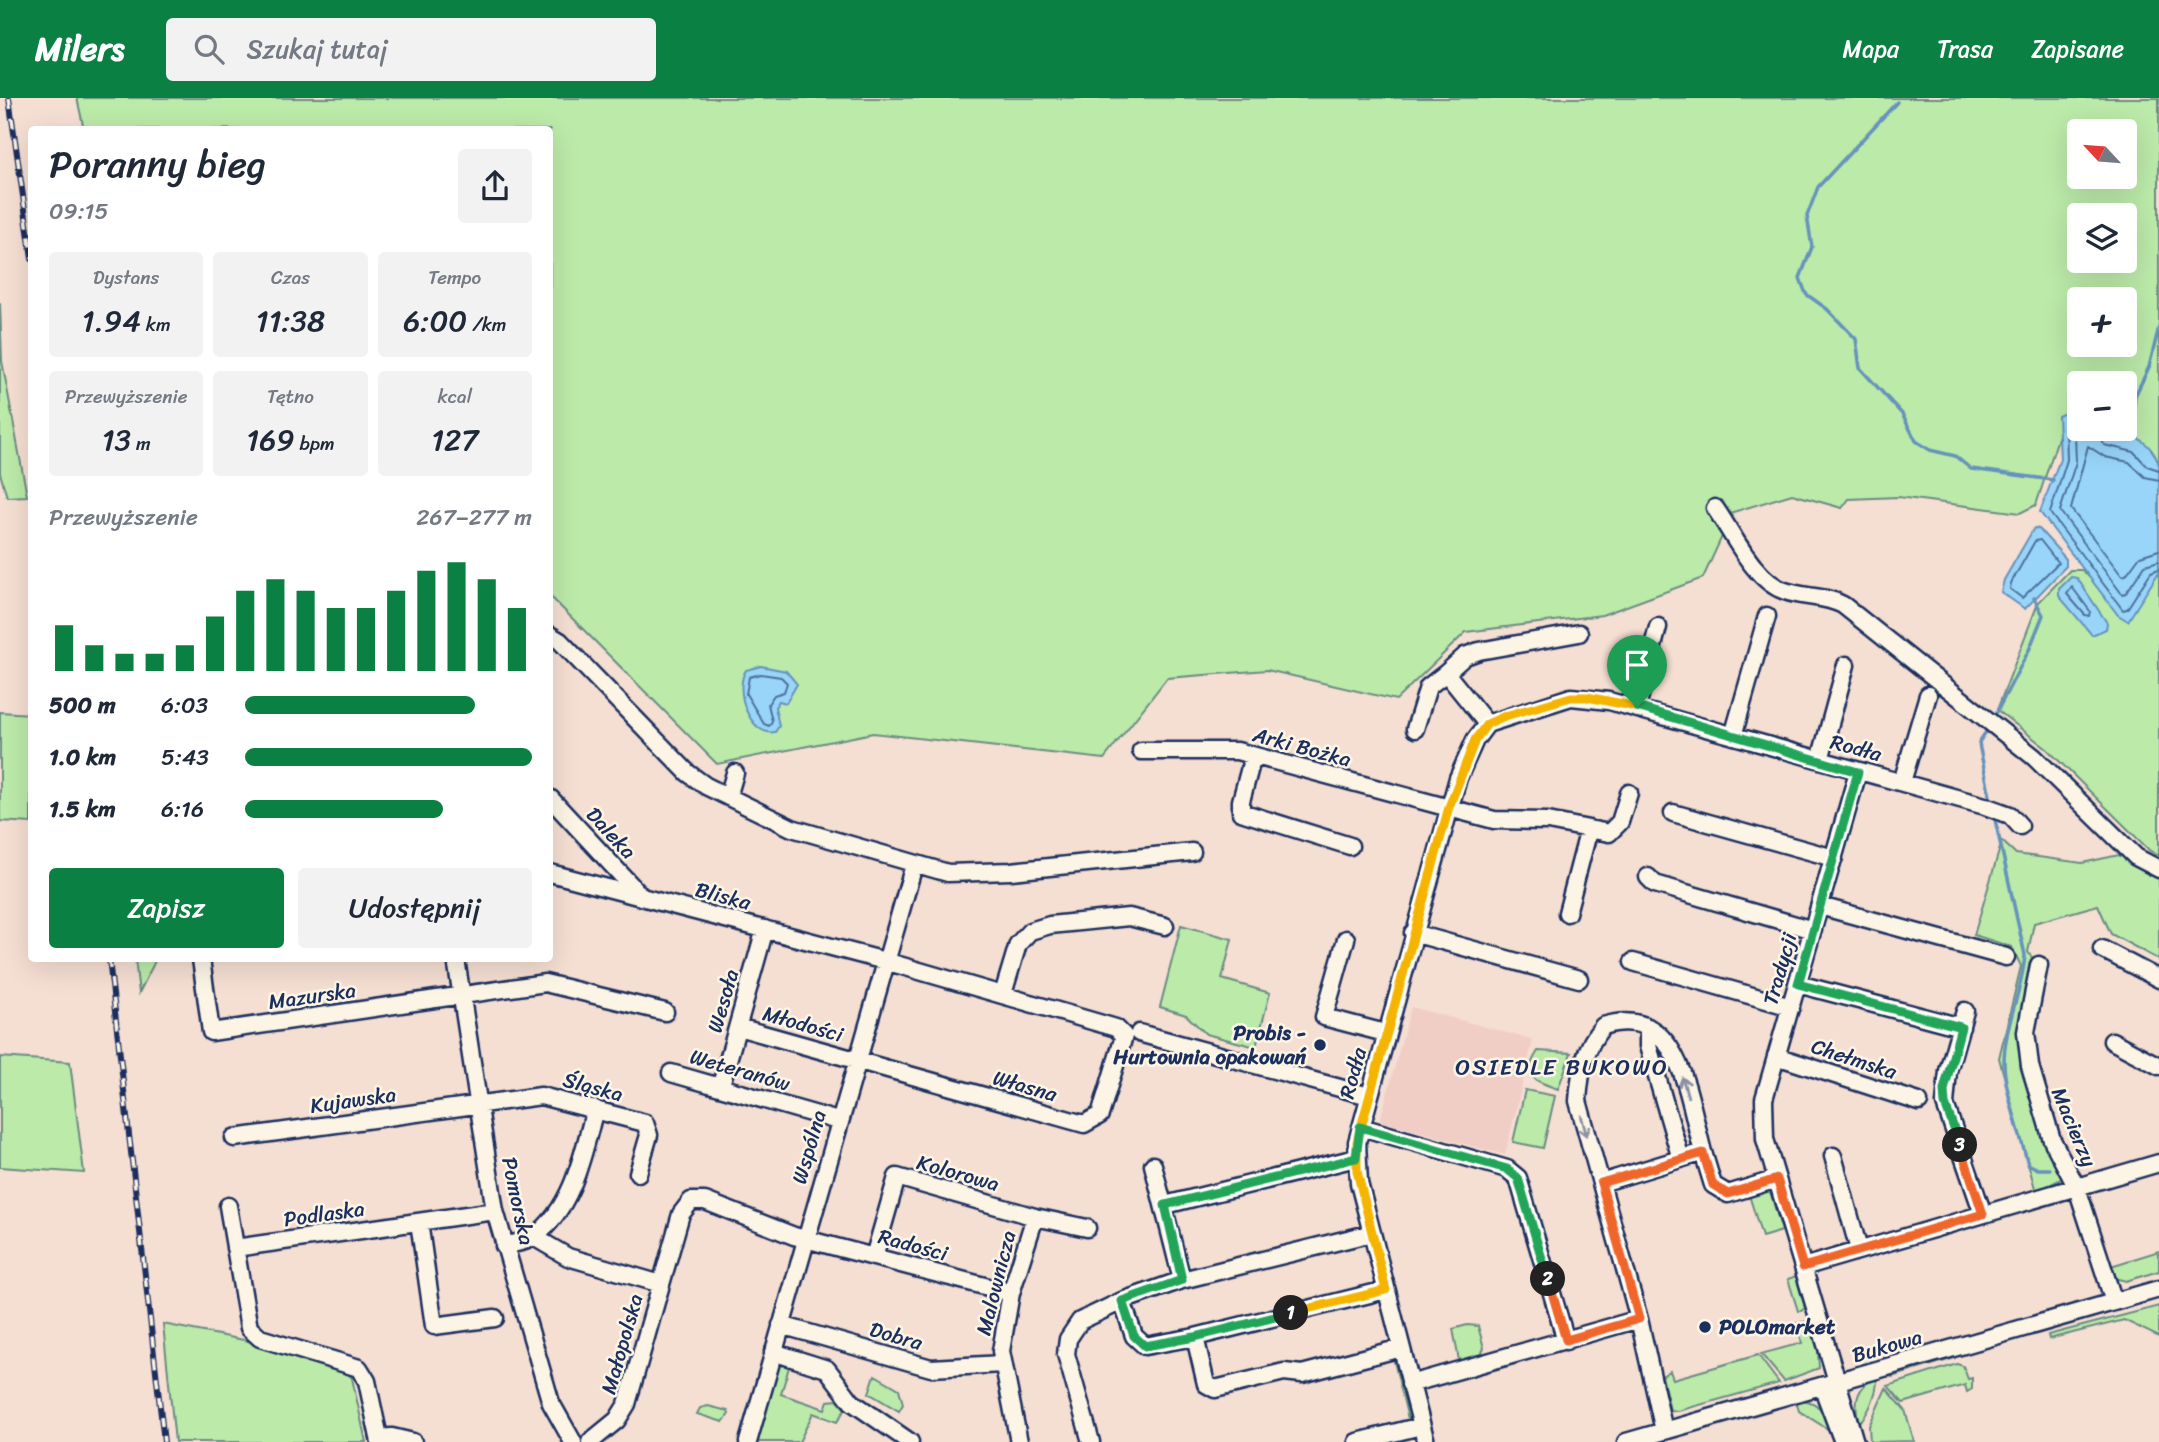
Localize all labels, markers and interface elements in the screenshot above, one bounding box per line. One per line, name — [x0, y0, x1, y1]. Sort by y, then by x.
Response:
search box — [166, 18, 656, 81]
text: Milers — [35, 20, 124, 78]
text: Szukaj tutaj — [246, 26, 388, 72]
text: Mapa — [1843, 28, 1899, 70]
text: Trasa — [1937, 28, 1993, 70]
text: Zapisane — [2031, 28, 2124, 70]
icon: search — [190, 30, 228, 68]
north arrow — [2067, 119, 2137, 189]
map controls — [2067, 119, 2137, 441]
text: Poranny bieg — [49, 131, 266, 198]
button: share — [458, 149, 532, 223]
text: 09:15 — [49, 191, 109, 232]
button: layers — [2067, 203, 2137, 273]
text: Dystans — [93, 261, 159, 294]
text: Czas — [271, 261, 310, 294]
text: Tempo — [428, 261, 481, 294]
button: + — [2067, 287, 2137, 357]
text: 1.94 — [82, 294, 141, 348]
text: 11:38 — [256, 294, 325, 348]
text: 6:00 — [403, 294, 467, 348]
text: km — [141, 308, 171, 341]
text: /km — [467, 308, 506, 341]
button: − — [2067, 371, 2137, 441]
text: Przewyższenie — [65, 380, 188, 413]
text: Tętno — [267, 380, 314, 413]
text: kcal — [438, 380, 472, 413]
text: 13 — [102, 413, 131, 467]
text: 169 — [246, 413, 295, 467]
text: 127 — [431, 413, 478, 467]
text: m — [131, 427, 151, 460]
text: bpm — [295, 427, 335, 460]
text: Przewyższenie — [49, 497, 198, 538]
text: 267–277 m — [416, 497, 532, 538]
pin — [1607, 635, 1667, 707]
icon: arrive — [1618, 646, 1656, 684]
text: 500 m — [49, 685, 116, 726]
text: 6:03 — [161, 685, 208, 726]
street label: Arki Bożka — [1248, 715, 1356, 778]
street label: Rodła — [1826, 723, 1886, 773]
text: 1.0 km — [49, 737, 116, 778]
text: 5:43 — [161, 737, 209, 778]
text: 1.5 km — [49, 789, 116, 830]
text: 6:16 — [161, 789, 204, 830]
street label: Daleka — [576, 798, 646, 869]
button: Zapisz — [49, 868, 284, 948]
button: Udostępnij — [298, 868, 532, 948]
street label: Bliska — [691, 870, 756, 922]
street label: Tradycji — [1752, 927, 1809, 1010]
street label: Wesoła — [696, 964, 750, 1037]
street label: Mazurska — [266, 971, 359, 1021]
street label: Młodości — [758, 994, 849, 1054]
place label: Probis - Hurtownia opakowań — [1112, 1014, 1307, 1076]
street label: Chełmska — [1806, 1027, 1902, 1091]
marker: Probis - Hurtownia opakowań — [1312, 1037, 1328, 1053]
street label: Weteranów — [685, 1038, 795, 1103]
street label: Rodła — [1328, 1043, 1378, 1103]
district label: OSIEDLE BUKOWO — [1455, 1047, 1669, 1088]
street label: Własna — [988, 1059, 1062, 1113]
street label: Śląska — [559, 1061, 628, 1113]
street label: Kujawska — [308, 1075, 399, 1125]
one-way arrow — [1677, 1076, 1690, 1098]
street label: Macierzy — [2040, 1081, 2108, 1173]
street label: Wspólna — [780, 1105, 838, 1189]
one-way arrow — [1578, 1114, 1591, 1137]
pin: 3 — [1942, 1128, 1978, 1162]
text: 3 — [1954, 1128, 1965, 1161]
street label: Kolorowa — [912, 1143, 1004, 1203]
street label: Pomorska — [490, 1153, 546, 1249]
street label: Podlaska — [281, 1189, 367, 1238]
street label: Radości — [874, 1217, 953, 1273]
street label: Malownicza — [965, 1226, 1027, 1340]
pin: 2 — [1530, 1262, 1566, 1296]
text: 2 — [1542, 1262, 1553, 1295]
street label: Małopolska — [590, 1289, 655, 1399]
pin: 1 — [1274, 1296, 1308, 1330]
text: 1 — [1286, 1296, 1295, 1329]
place label: POLOmarket — [1719, 1308, 1836, 1346]
street label: Dobra — [865, 1310, 928, 1362]
street label: Bukowa — [1847, 1318, 1927, 1374]
marker: POLOmarket — [1697, 1319, 1713, 1335]

